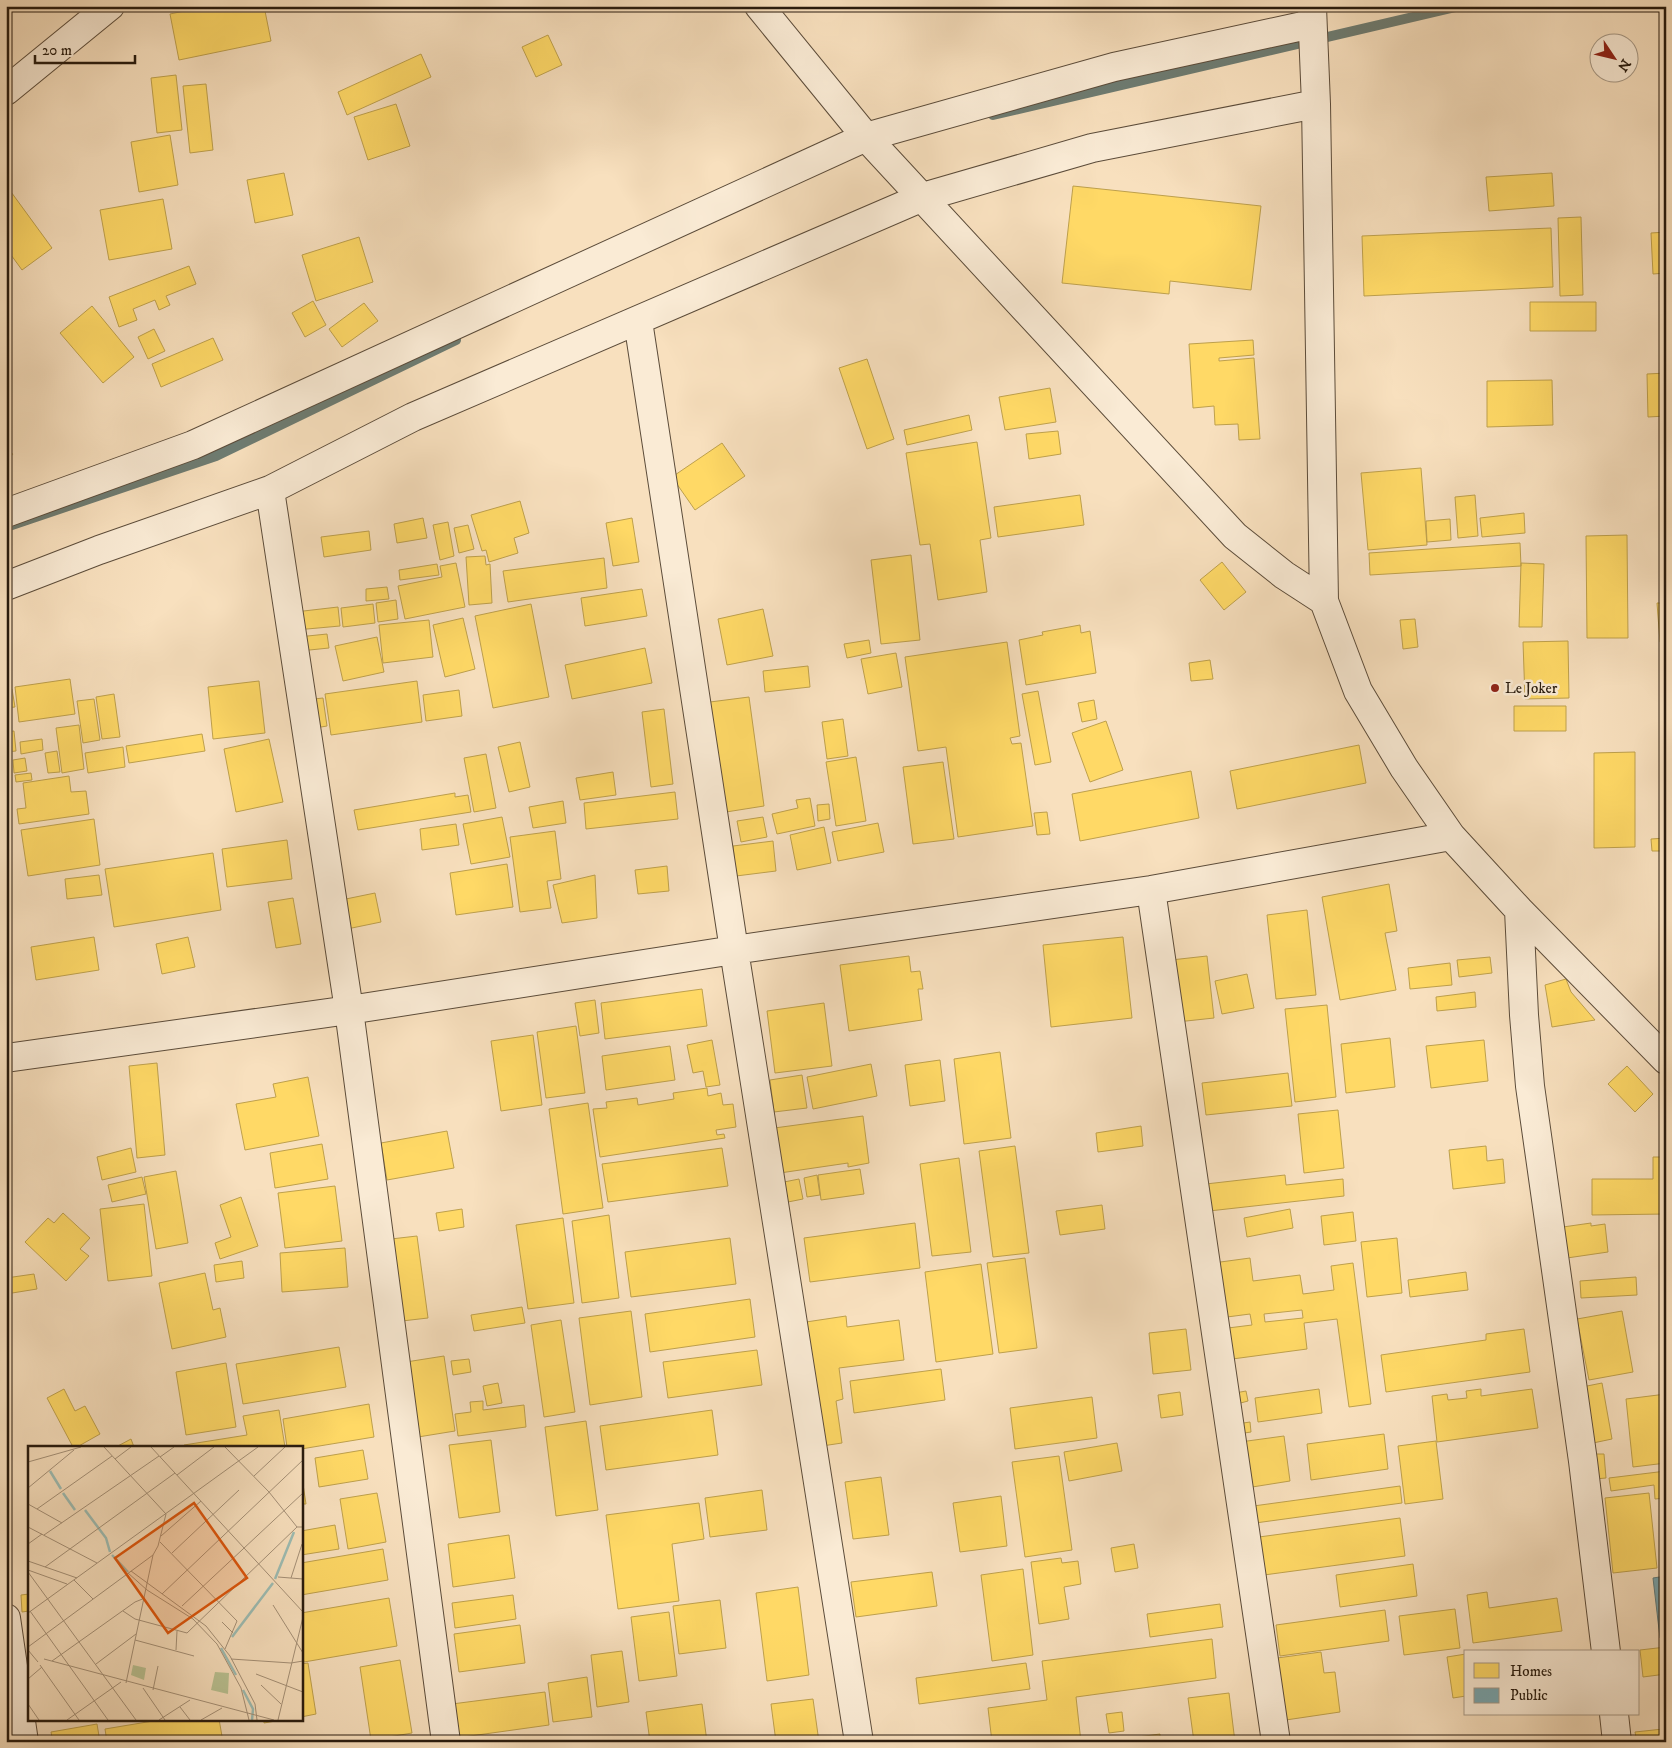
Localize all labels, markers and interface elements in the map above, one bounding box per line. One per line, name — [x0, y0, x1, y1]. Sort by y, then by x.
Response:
scale bar — [35, 32, 135, 64]
north arrow — [1590, 32, 1640, 82]
text: 20 m — [42, 41, 72, 60]
text: N — [1613, 55, 1635, 75]
place label: Le Joker — [1505, 679, 1558, 698]
marker: Le Joker — [1489, 682, 1501, 694]
inset map — [28, 1446, 302, 1720]
legend — [1464, 1650, 1640, 1716]
text: Homes — [1510, 1662, 1552, 1681]
text: Public — [1510, 1686, 1548, 1705]

